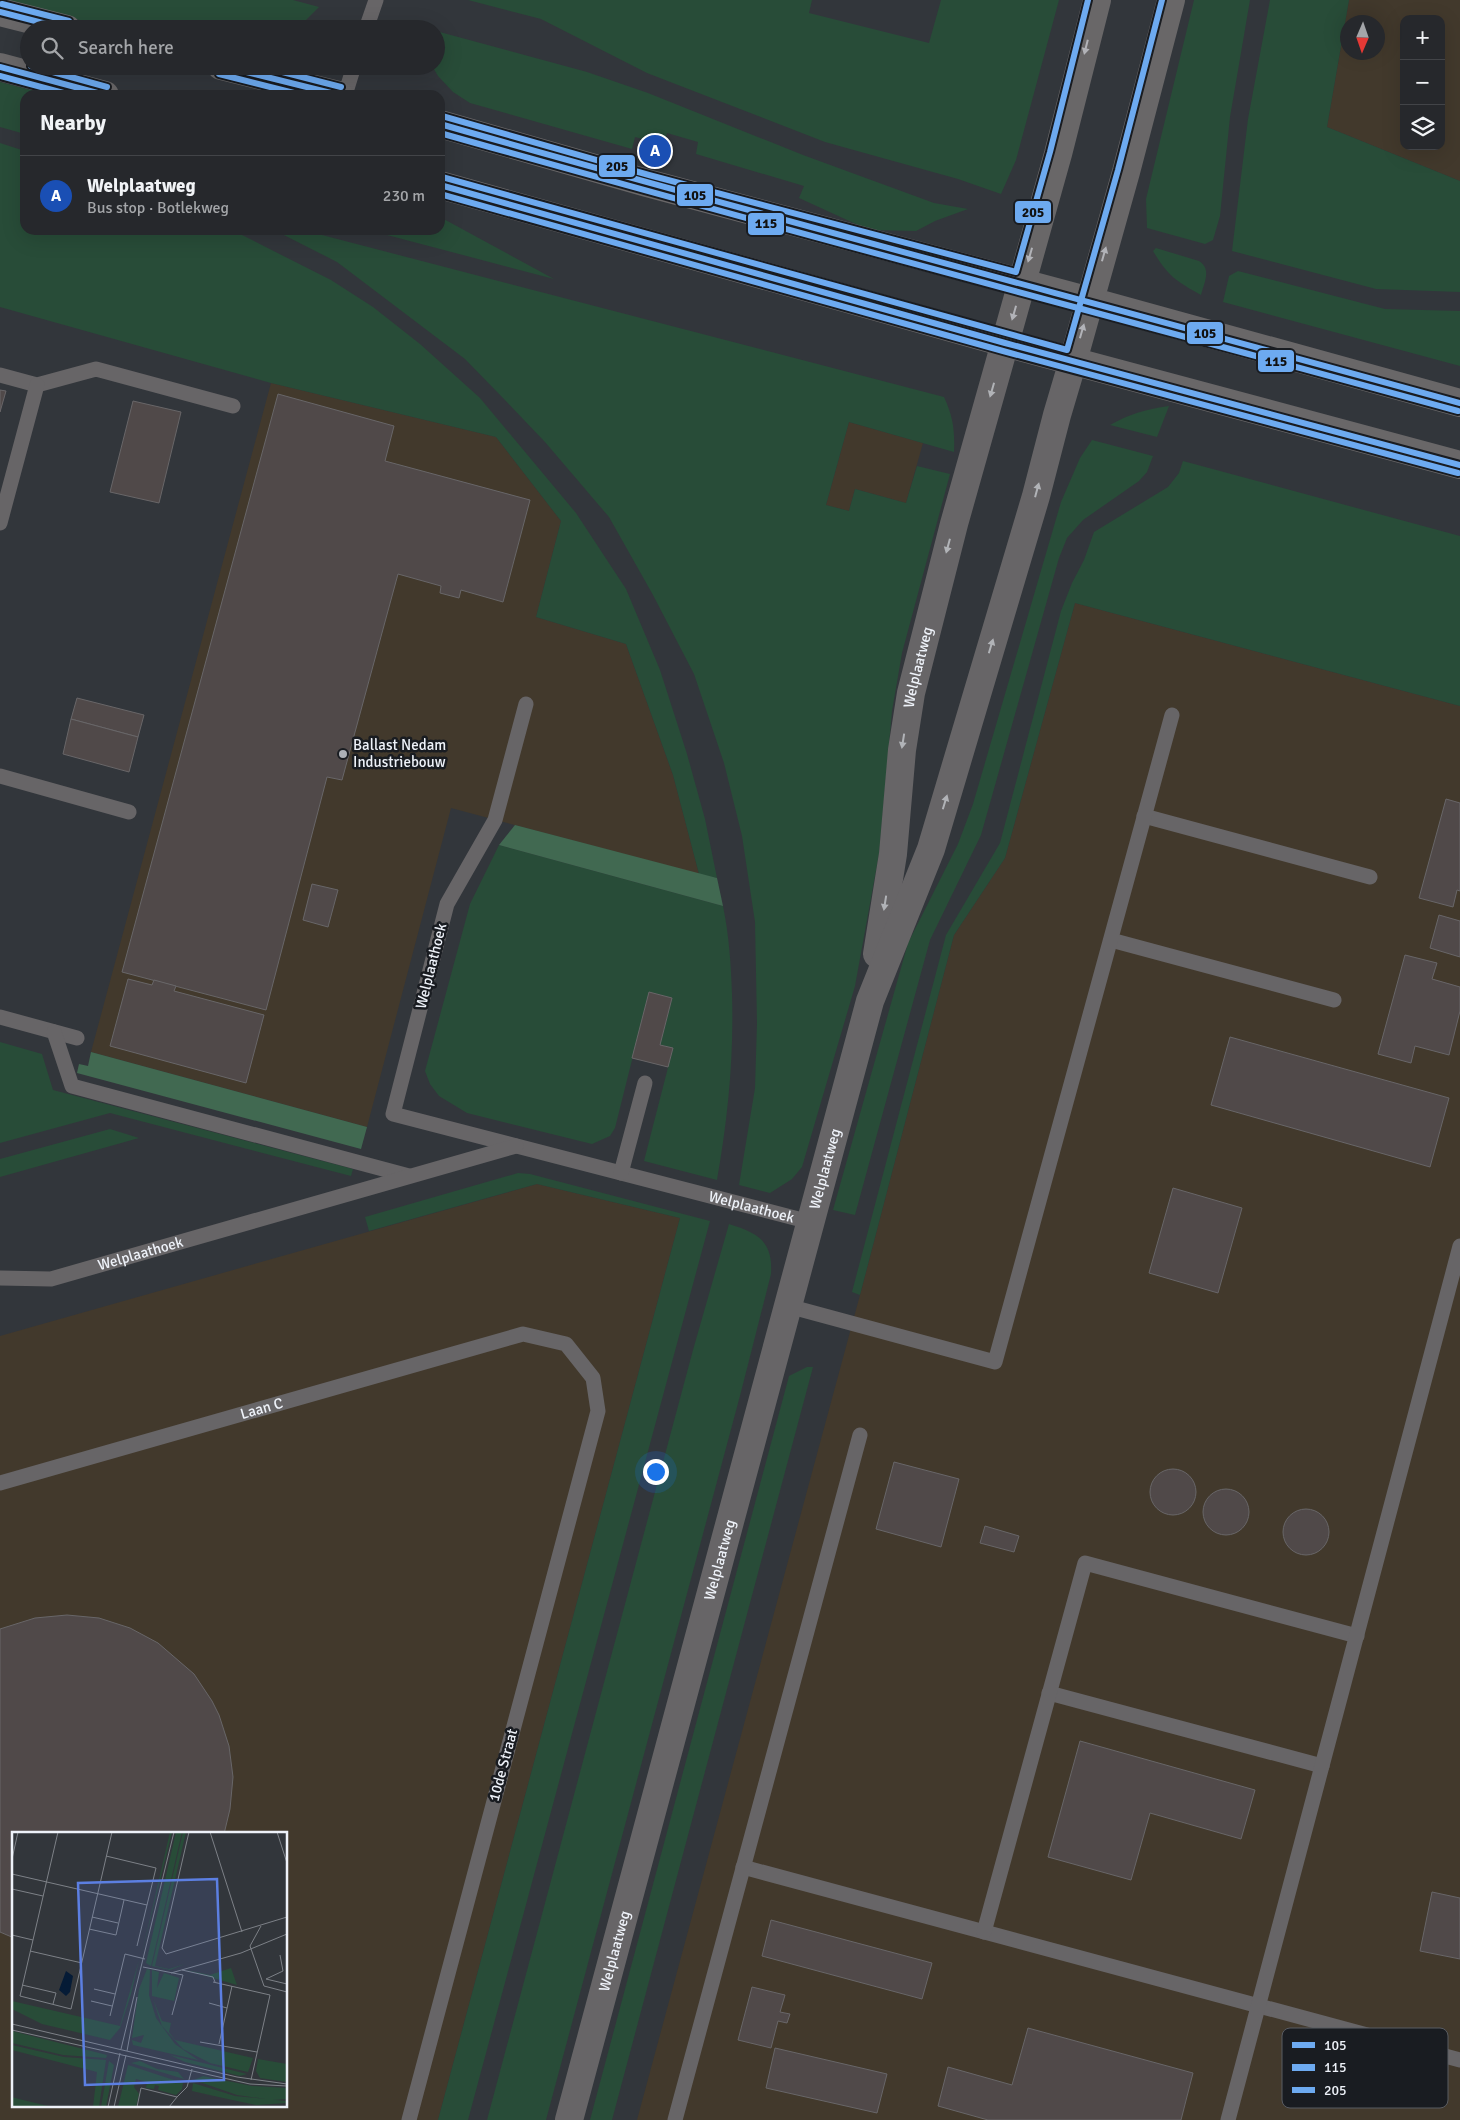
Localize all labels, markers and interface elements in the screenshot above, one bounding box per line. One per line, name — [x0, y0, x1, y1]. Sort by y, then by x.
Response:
north arrow — [1340, 15, 1385, 60]
map controls — [1400, 15, 1445, 150]
button: + — [1400, 15, 1445, 60]
search box — [20, 20, 445, 75]
icon: search — [38, 34, 66, 62]
text: Search here — [78, 36, 174, 60]
one-way arrow — [1081, 40, 1089, 55]
button: − — [1400, 60, 1445, 105]
button: layers — [1400, 105, 1445, 150]
text: Nearby — [40, 110, 106, 136]
pin: A — [639, 132, 671, 170]
line badge: 205 — [598, 154, 636, 178]
text: 205 — [606, 158, 628, 175]
text: Welplaatweg — [87, 174, 196, 198]
line badge: 105 — [676, 183, 714, 207]
text: A — [51, 186, 61, 206]
text: 230 m — [383, 186, 425, 206]
text: 105 — [684, 187, 706, 204]
text: Bus stop · Botlekweg — [87, 198, 229, 218]
line badge: 205 — [1014, 200, 1052, 224]
text: 205 — [1022, 204, 1044, 221]
line badge: 115 — [747, 212, 785, 236]
text: 115 — [755, 215, 777, 232]
one-way arrow — [1026, 247, 1034, 263]
one-way arrow — [1100, 247, 1108, 262]
one-way arrow — [1009, 306, 1017, 321]
line badge: 105 — [1186, 321, 1224, 345]
one-way arrow — [1078, 324, 1086, 339]
text: 105 — [1194, 325, 1216, 342]
line badge: 115 — [1257, 349, 1295, 373]
text: 115 — [1265, 353, 1287, 370]
one-way arrow — [988, 382, 996, 397]
one-way arrow — [1033, 483, 1041, 498]
one-way arrow — [944, 539, 952, 554]
street label: Welplaatweg — [900, 625, 937, 709]
one-way arrow — [988, 638, 996, 653]
one-way arrow — [899, 734, 907, 750]
place label: Ballast Nedam Industriebouw — [353, 736, 446, 771]
marker: Ballast Nedam Industriebouw — [337, 748, 349, 760]
one-way arrow — [941, 794, 949, 809]
one-way arrow — [881, 895, 889, 911]
street label: Welplaathoek — [412, 921, 450, 1011]
street label: Welplaatweg — [805, 1126, 844, 1211]
street label: Welplaathoek — [707, 1187, 797, 1227]
street label: Welplaathoek — [96, 1233, 186, 1274]
street label: Laan C — [238, 1394, 285, 1423]
your location — [643, 1459, 669, 1485]
street label: Welplaatweg — [700, 1517, 739, 1602]
street label: 10de Straat — [485, 1727, 521, 1803]
inset map — [12, 1832, 288, 2108]
street label: Welplaatweg — [595, 1909, 634, 1993]
legend — [1282, 2028, 1448, 2108]
text: 105 — [1324, 2037, 1347, 2054]
text: 115 — [1324, 2059, 1347, 2076]
text: 205 — [1324, 2082, 1347, 2099]

